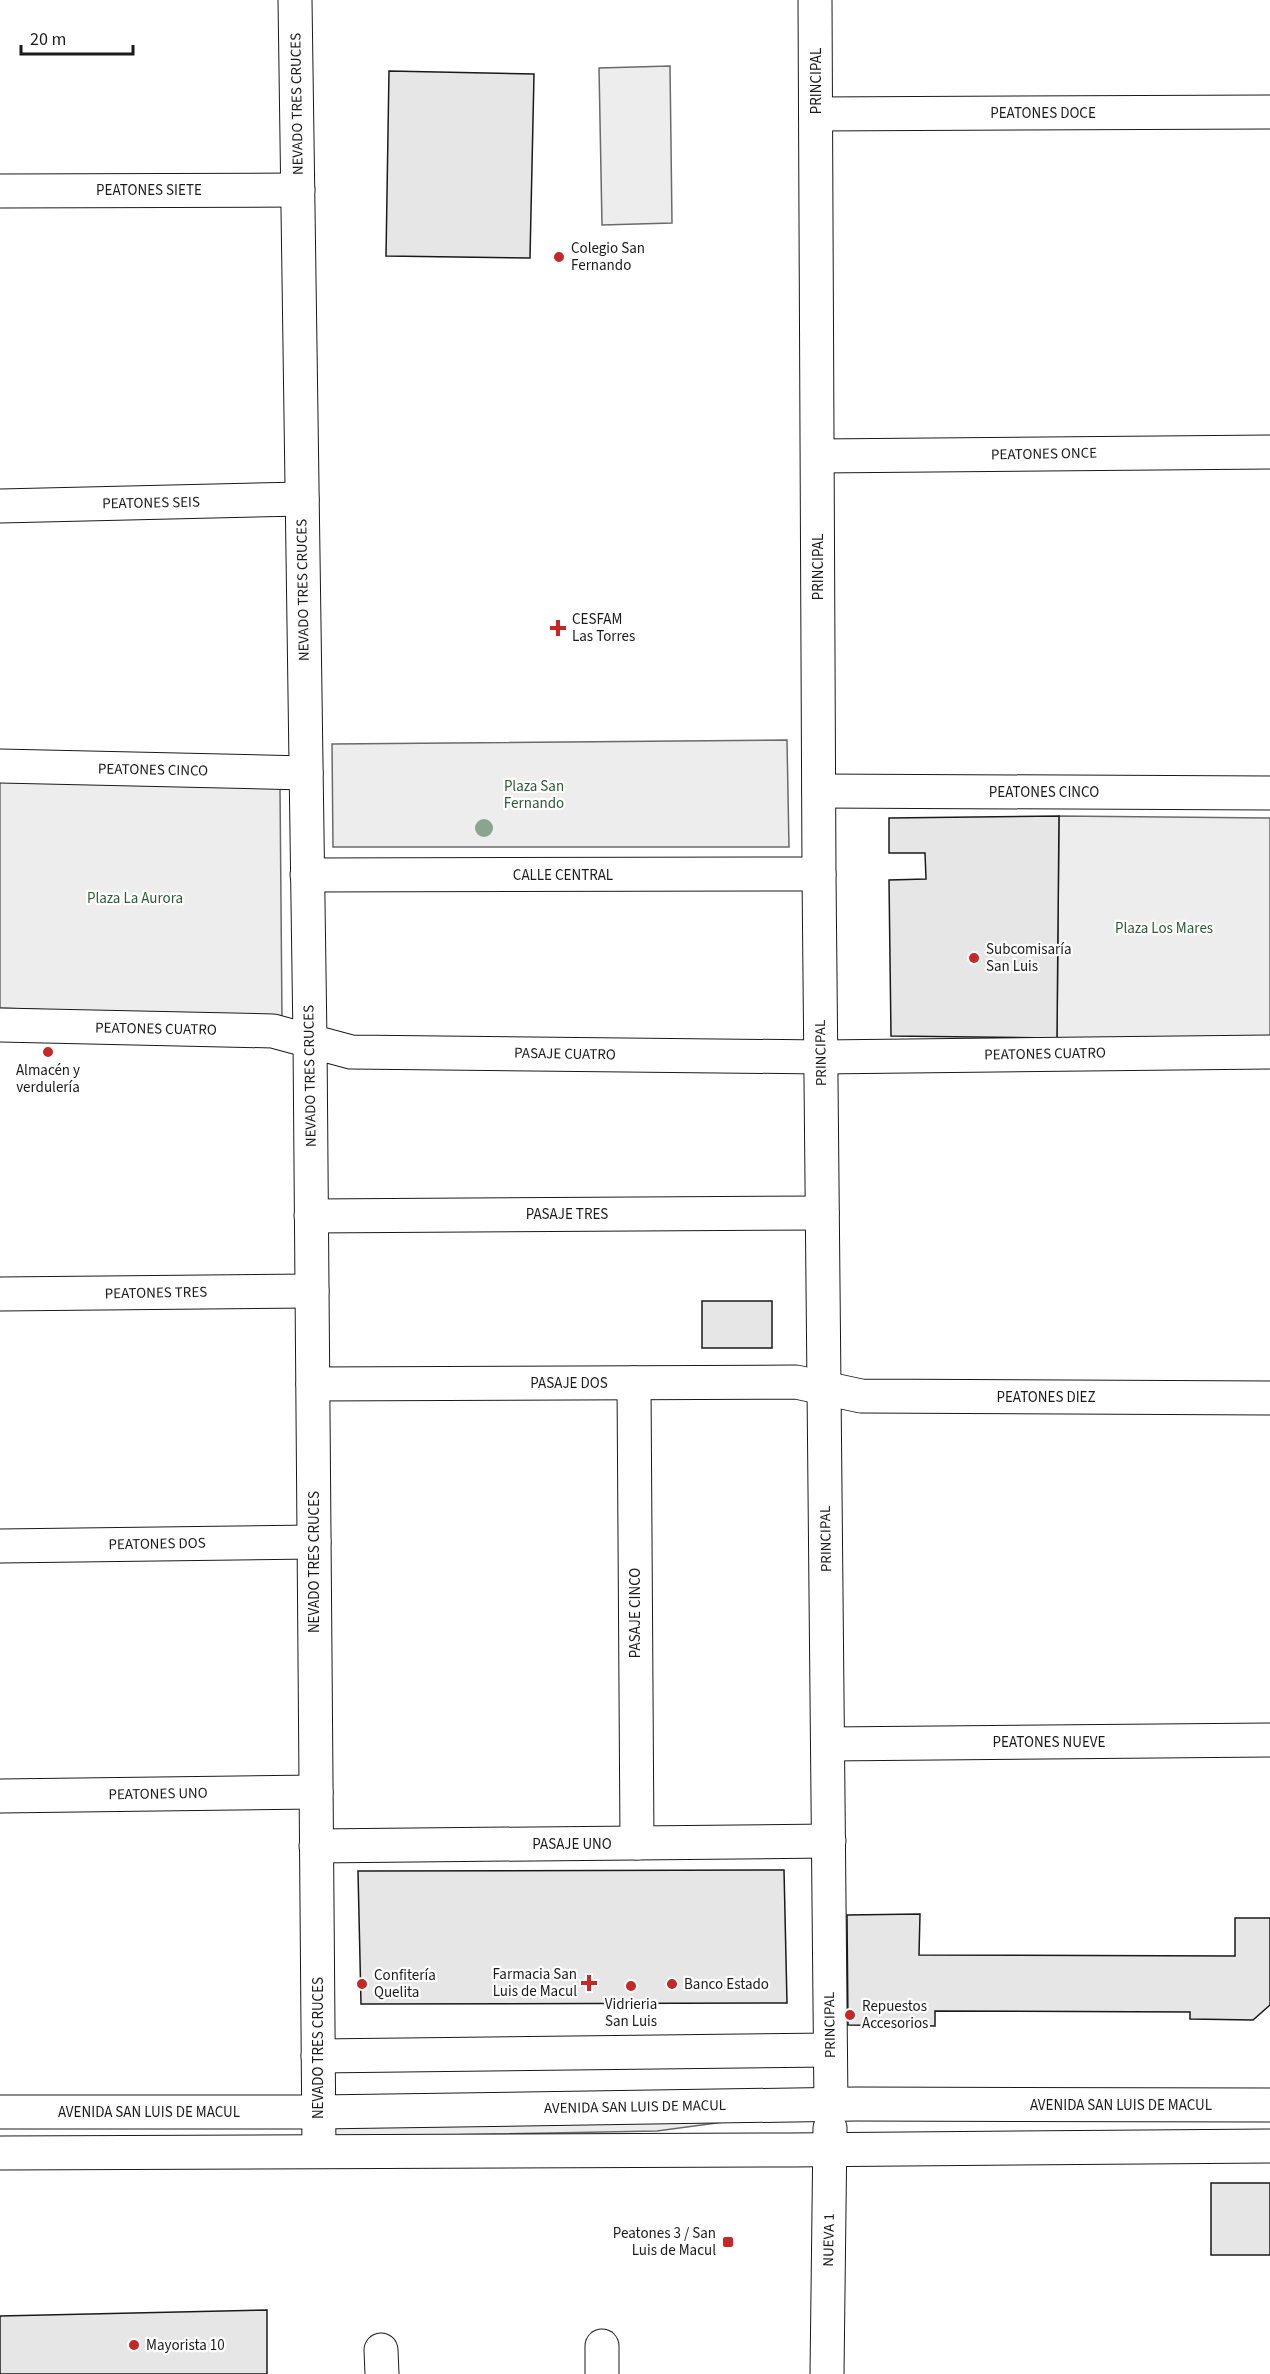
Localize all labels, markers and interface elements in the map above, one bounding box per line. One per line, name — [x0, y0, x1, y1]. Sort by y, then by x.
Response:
scale bar — [21, 18, 134, 56]
text: 20 m — [30, 27, 66, 52]
street label: NEVADO TRES CRUCES — [285, 33, 309, 175]
street label: PRINCIPAL — [806, 48, 827, 114]
street label: PEATONES DOCE — [990, 103, 1096, 124]
street label: PEATONES SIETE — [96, 180, 202, 201]
place label: Colegio San Fernando — [571, 238, 645, 276]
marker: Colegio San Fernando — [552, 250, 566, 264]
street label: PEATONES ONCE — [991, 443, 1097, 465]
street label: PEATONES SEIS — [102, 492, 200, 514]
street label: NEVADO TRES CRUCES — [291, 519, 315, 661]
street label: PRINCIPAL — [808, 534, 829, 600]
place label: CESFAM Las Torres — [572, 609, 635, 647]
marker: CESFAM Las Torres — [549, 619, 567, 637]
street label: PEATONES CINCO — [98, 759, 208, 781]
park label: Plaza San Fernando — [504, 776, 564, 814]
street label: PEATONES CINCO — [989, 782, 1099, 803]
street label: CALLE CENTRAL — [513, 865, 613, 886]
park label: Plaza La Aurora — [87, 888, 183, 909]
park label: Plaza Los Mares — [1115, 918, 1213, 939]
place label: Subcomisaría San Luis — [986, 939, 1072, 977]
marker: Subcomisaría San Luis — [967, 951, 981, 965]
street label: NEVADO TRES CRUCES — [298, 1005, 322, 1147]
street label: PEATONES CUATRO — [95, 1017, 217, 1041]
street label: PRINCIPAL — [810, 1020, 832, 1086]
street label: PEATONES CUATRO — [984, 1042, 1106, 1066]
street label: PASAJE CUATRO — [514, 1043, 616, 1065]
marker: Almacén y verdulería — [41, 1045, 55, 1059]
place label: Almacén y verdulería — [16, 1060, 80, 1098]
street label: PASAJE TRES — [526, 1204, 608, 1225]
street label: PEATONES TRES — [105, 1282, 207, 1304]
street label: PASAJE DOS — [530, 1373, 608, 1394]
street label: PEATONES DIEZ — [996, 1387, 1096, 1408]
street label: NEVADO TRES CRUCES — [304, 1491, 325, 1633]
street label: PRINCIPAL — [815, 1506, 837, 1572]
street label: PEATONES DOS — [108, 1533, 206, 1555]
street label: PASAJE CINCO — [625, 1568, 646, 1658]
street label: PEATONES NUEVE — [993, 1732, 1106, 1753]
street label: PEATONES UNO — [108, 1783, 208, 1805]
street label: PASAJE UNO — [532, 1834, 612, 1855]
place label: Farmacia San Luis de Macul — [492, 1964, 577, 2002]
place label: Confitería Quelita — [374, 1965, 436, 2003]
place label: Banco Estado — [684, 1974, 769, 1995]
marker: Farmacia San Luis de Macul — [582, 1976, 596, 1990]
street label: NEVADO TRES CRUCES — [308, 1977, 329, 2119]
marker: Confitería Quelita — [355, 1977, 369, 1991]
marker: Banco Estado — [665, 1977, 679, 1991]
marker: Vidrieria San Luis — [624, 1979, 638, 1993]
street label: PRINCIPAL — [819, 1992, 841, 2058]
place label: Vidrieria San Luis — [605, 1994, 657, 2032]
place label: Repuestos Accesorios — [862, 1996, 928, 2034]
marker: Repuestos Accesorios — [843, 2008, 857, 2022]
street label: AVENIDA SAN LUIS DE MACUL — [544, 2095, 726, 2119]
street label: AVENIDA SAN LUIS DE MACUL — [1030, 2095, 1212, 2116]
street label: AVENIDA SAN LUIS DE MACUL — [58, 2102, 240, 2123]
street label: NUEVA 1 — [818, 2213, 840, 2267]
place label: Peatones 3 / San Luis de Macul — [613, 2223, 716, 2261]
marker: Peatones 3 / San Luis de Macul — [721, 2235, 735, 2249]
place label: Mayorista 10 — [146, 2335, 225, 2356]
marker: Mayorista 10 — [127, 2338, 141, 2352]

